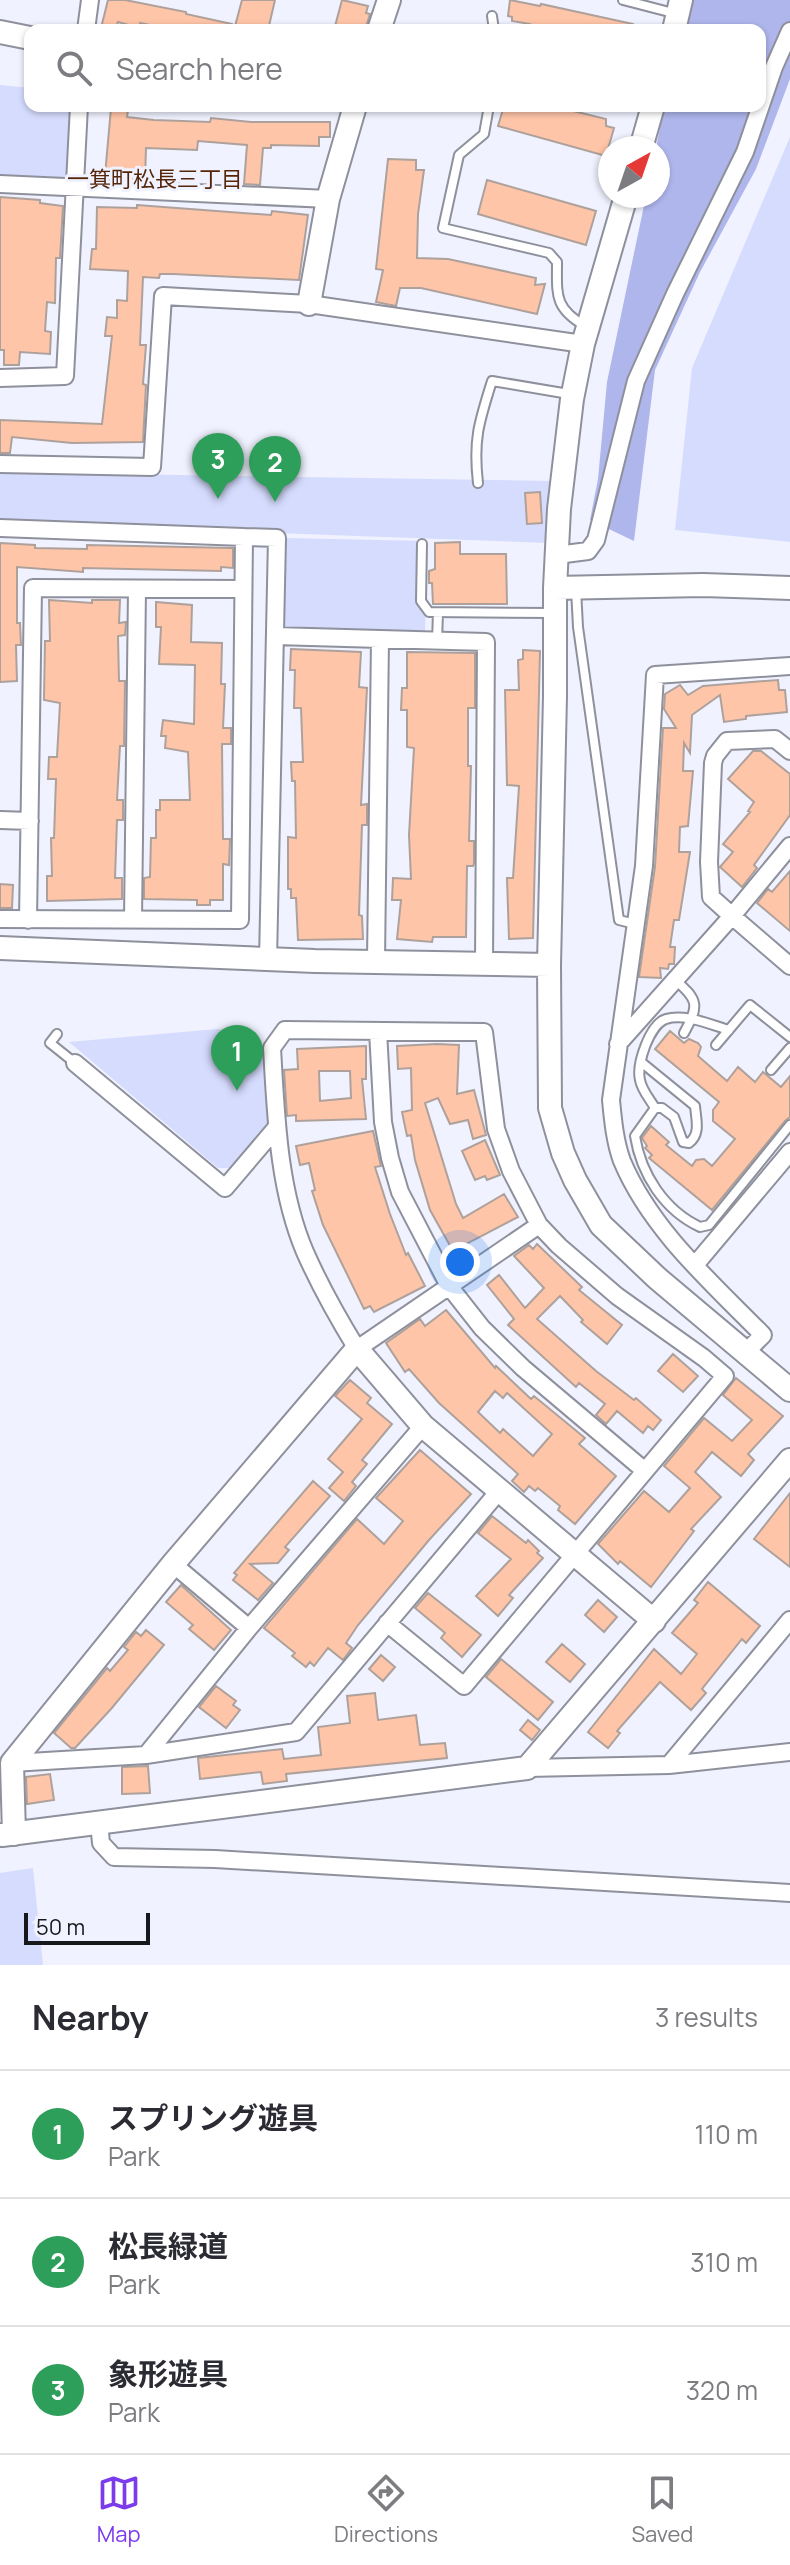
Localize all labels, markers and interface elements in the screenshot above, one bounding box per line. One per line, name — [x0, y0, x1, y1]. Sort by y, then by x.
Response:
search box — [24, 24, 766, 112]
icon: search — [52, 46, 96, 90]
text: Search here — [116, 48, 283, 89]
north arrow — [598, 136, 670, 208]
district label: 一箕町松長三丁目 — [67, 164, 243, 194]
pin: 3 — [192, 433, 244, 499]
pin: 2 — [249, 436, 301, 502]
pin: 1 — [211, 1025, 263, 1091]
your location — [440, 1242, 480, 1282]
scale bar — [24, 1909, 150, 1945]
text: 50 m — [36, 1912, 85, 1942]
text: Nearby — [32, 1994, 148, 2040]
text: 3 results — [655, 1999, 758, 2035]
text: スプリング遊具 — [108, 2097, 318, 2138]
text: 1 — [52, 2116, 64, 2152]
text: 110 m — [695, 2116, 758, 2152]
text: Park — [108, 2138, 160, 2174]
text: 松長緑道 — [108, 2225, 228, 2266]
text: 2 — [50, 2244, 66, 2280]
text: 310 m — [690, 2244, 758, 2280]
text: Park — [108, 2266, 160, 2302]
text: 象形遊具 — [108, 2353, 228, 2394]
text: 3 — [50, 2372, 66, 2408]
text: 320 m — [686, 2372, 758, 2408]
text: Park — [108, 2394, 160, 2430]
tab: Map — [97, 2471, 141, 2549]
tab: Directions — [334, 2471, 438, 2549]
tab: Saved — [631, 2471, 693, 2549]

